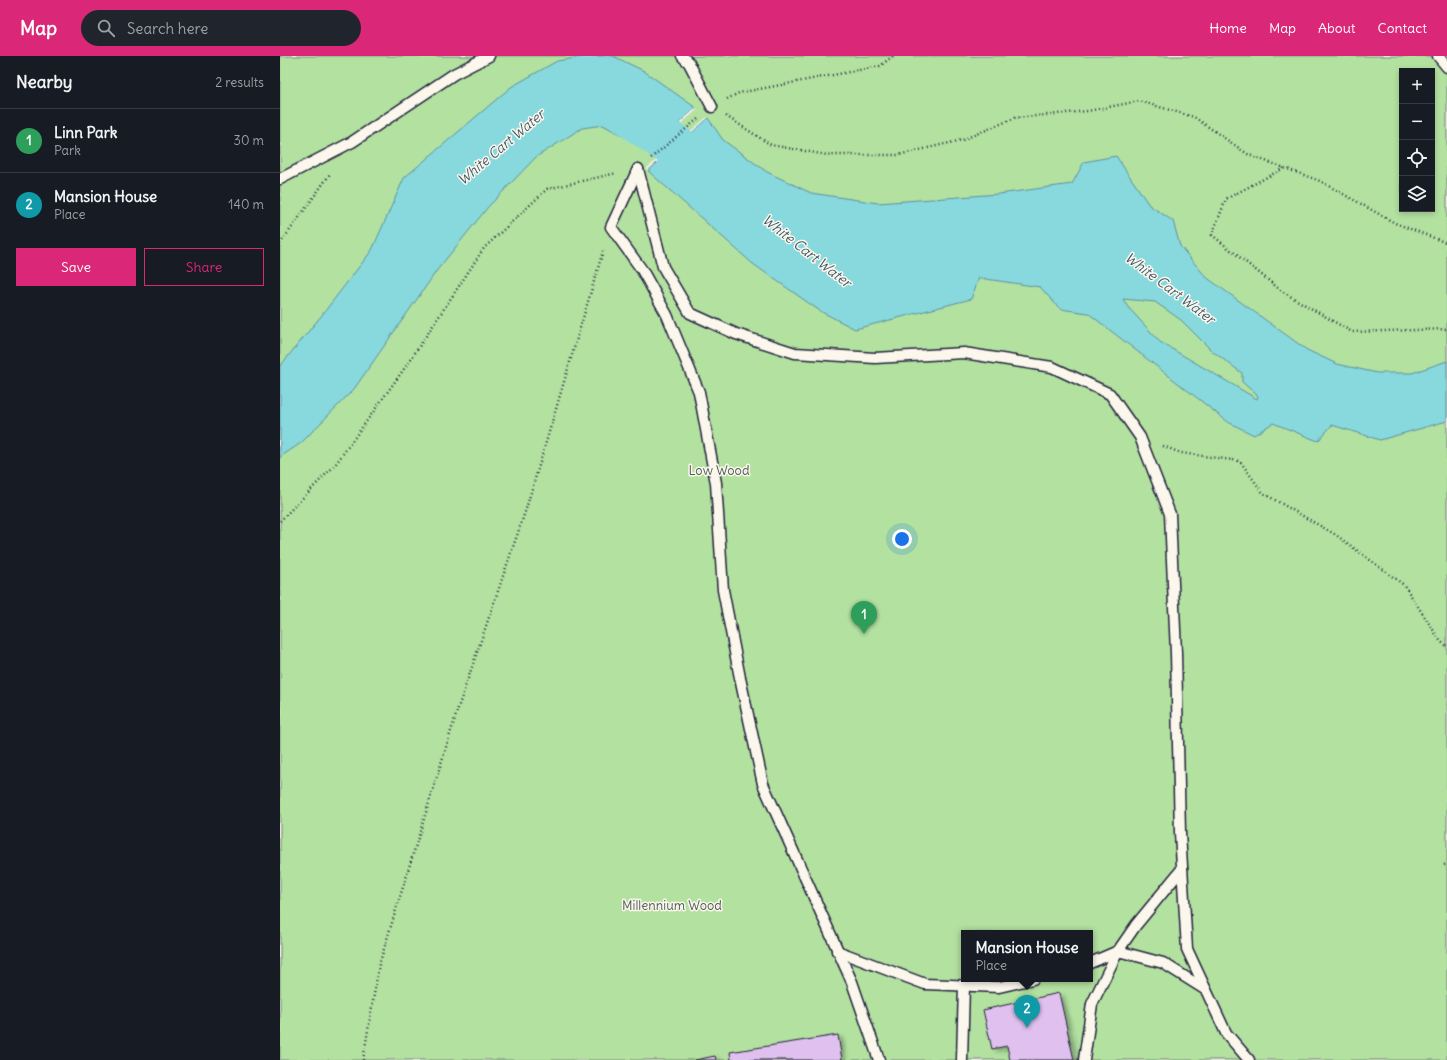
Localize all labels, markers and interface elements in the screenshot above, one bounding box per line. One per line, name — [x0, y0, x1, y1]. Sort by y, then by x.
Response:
search box — [81, 10, 361, 46]
text: Map — [20, 16, 57, 40]
icon: search — [95, 17, 117, 39]
text: Search here — [127, 19, 208, 38]
text: Home — [1209, 19, 1247, 37]
text: Map — [1269, 19, 1296, 37]
text: About — [1318, 19, 1356, 37]
text: Contact — [1378, 19, 1427, 37]
map controls — [1399, 68, 1435, 212]
button: + — [1399, 68, 1435, 104]
text: Nearby — [16, 71, 72, 93]
text: 2 results — [215, 74, 264, 91]
water label: White Cart Water — [454, 104, 550, 189]
button: − — [1399, 104, 1435, 140]
text: Linn Park — [54, 123, 117, 142]
text: 1 — [26, 132, 32, 149]
text: 30 m — [234, 132, 264, 149]
button: locate — [1399, 140, 1435, 176]
text: Park — [54, 142, 81, 159]
button: layers — [1399, 176, 1435, 212]
text: Mansion House — [54, 187, 157, 206]
text: 2 — [25, 196, 33, 213]
text: 140 m — [228, 196, 264, 213]
text: Place — [54, 206, 85, 223]
water label: White Cart Water — [759, 211, 857, 293]
button: Save — [16, 248, 136, 286]
button: Share — [144, 248, 264, 286]
water label: White Cart Water — [1121, 248, 1220, 329]
park label: Low Wood — [688, 462, 750, 479]
your location — [892, 529, 912, 549]
pin: 1 — [851, 601, 877, 634]
park label: Millennium Wood — [622, 897, 722, 914]
popup — [961, 930, 1093, 982]
text: Mansion House — [975, 938, 1079, 957]
text: Place — [975, 957, 1007, 974]
pin: 2 — [1014, 995, 1040, 1028]

